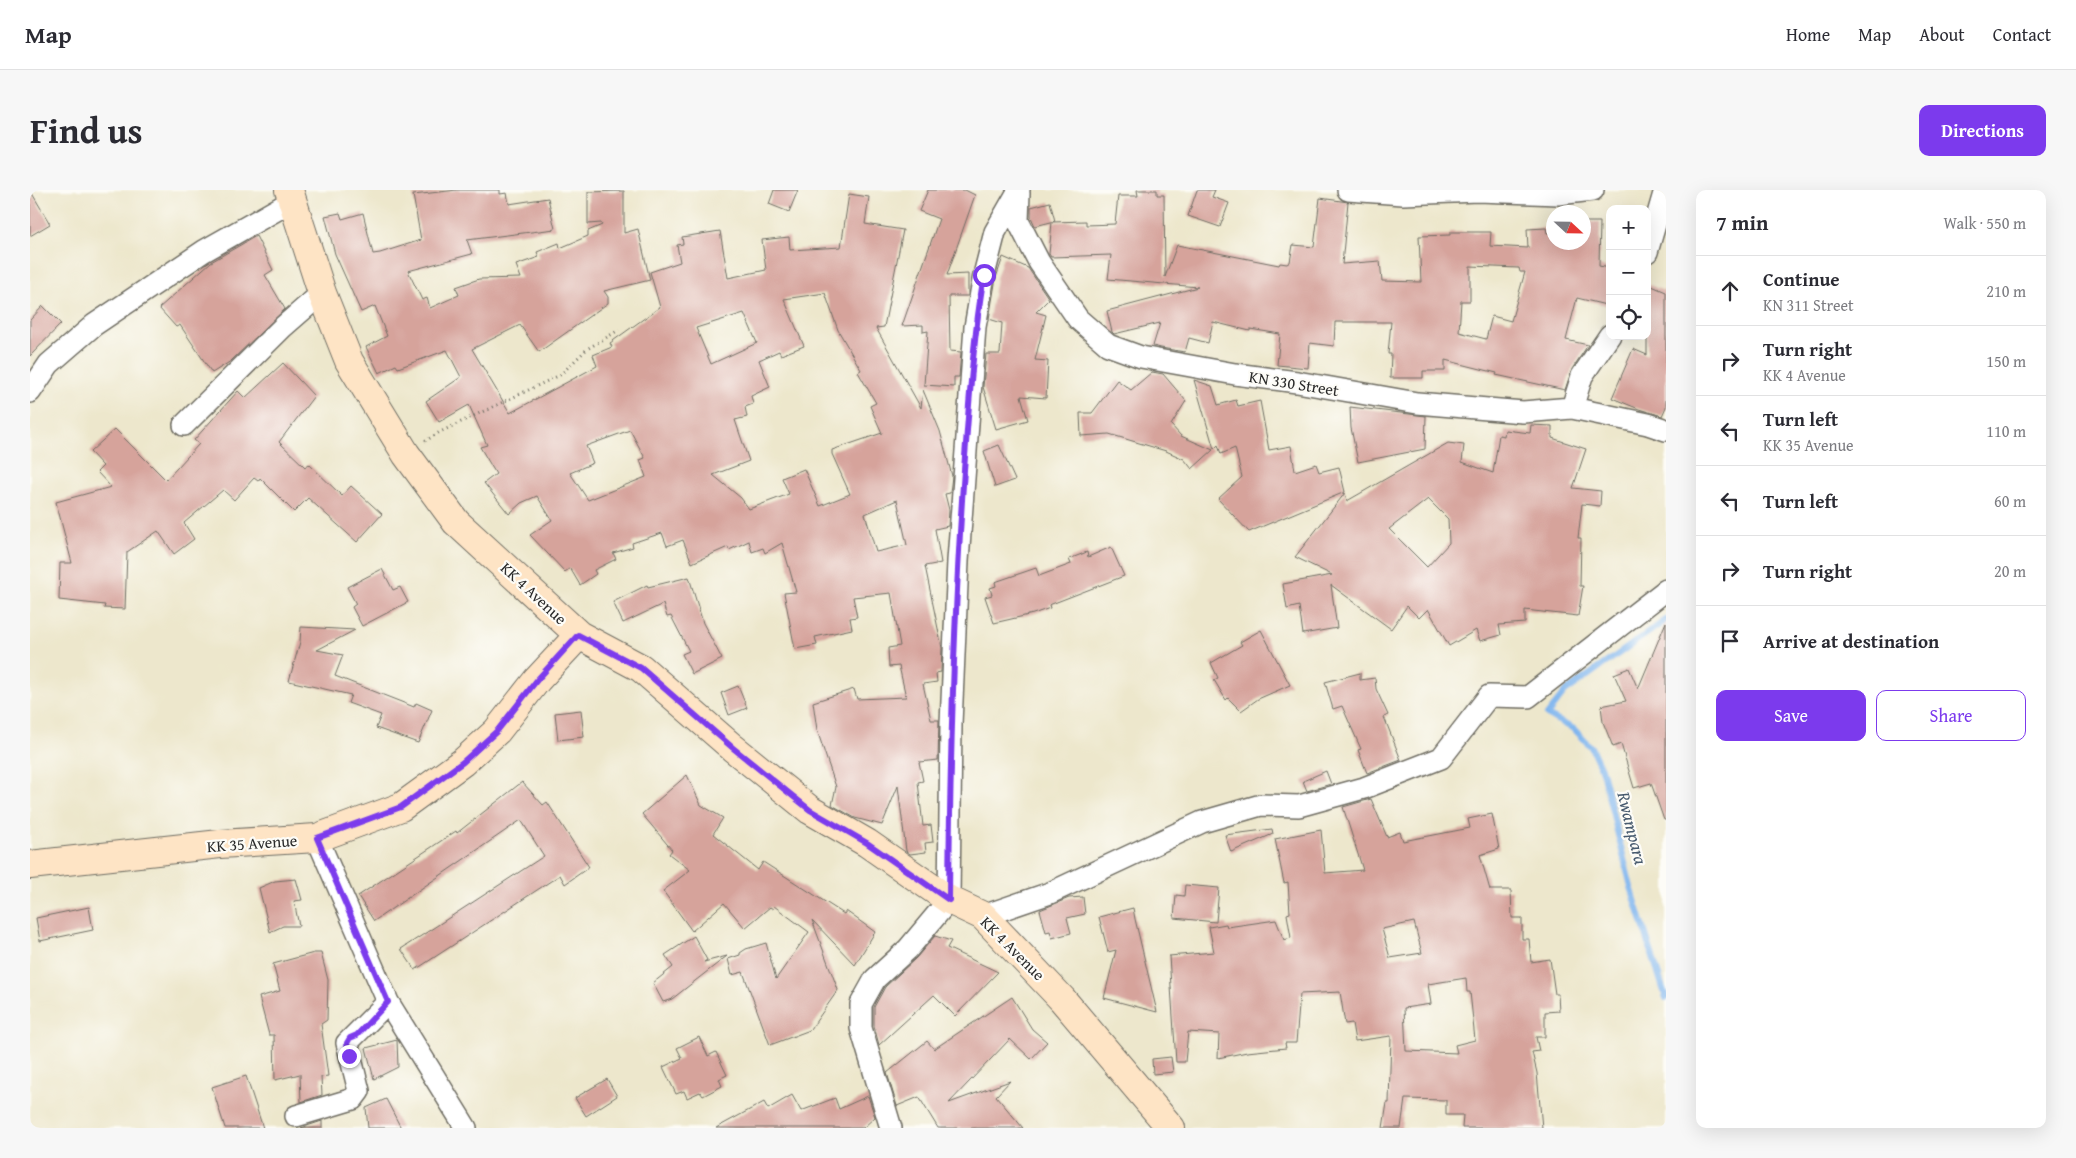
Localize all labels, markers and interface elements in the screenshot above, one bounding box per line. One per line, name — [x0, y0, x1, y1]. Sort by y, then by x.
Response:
text: Map — [25, 17, 72, 52]
text: Home — [1786, 21, 1830, 48]
text: Map — [1858, 21, 1891, 48]
text: About — [1919, 21, 1965, 48]
text: Contact — [1993, 21, 2051, 48]
text: Find us — [30, 105, 143, 156]
button: Directions — [1919, 105, 2046, 156]
north arrow — [1546, 205, 1591, 250]
map controls — [1606, 205, 1651, 340]
button: + — [1606, 205, 1651, 250]
text: 7 min — [1716, 207, 1768, 238]
text: Walk · 550 m — [1943, 211, 2026, 235]
button: − — [1606, 250, 1651, 295]
route start — [973, 264, 996, 287]
text: Continue — [1763, 265, 1840, 293]
icon: ahead — [1716, 277, 1744, 305]
text: 210 m — [1986, 279, 2026, 303]
text: KN 311 Street — [1763, 293, 1854, 317]
button: locate — [1606, 295, 1651, 340]
text: Turn right — [1763, 335, 1852, 363]
icon: right — [1716, 347, 1744, 375]
text: 150 m — [1986, 349, 2026, 373]
text: KK 4 Avenue — [1763, 363, 1846, 387]
street label: KN 330 Street — [1247, 364, 1341, 402]
text: Turn left — [1763, 405, 1838, 433]
icon: left — [1716, 417, 1744, 445]
text: 110 m — [1986, 419, 2026, 443]
text: KK 35 Avenue — [1763, 433, 1854, 457]
icon: left — [1716, 487, 1744, 515]
text: Turn left — [1763, 487, 1838, 515]
text: 60 m — [1994, 489, 2026, 513]
street label: KK 4 Avenue — [496, 556, 572, 630]
icon: right — [1716, 557, 1744, 585]
text: Turn right — [1763, 557, 1852, 585]
text: 20 m — [1994, 559, 2026, 583]
icon: arrive — [1716, 627, 1744, 655]
text: Arrive at destination — [1763, 627, 1939, 655]
button: Save — [1716, 690, 1866, 741]
button: Share — [1876, 690, 2026, 741]
water label: Rwampara — [1610, 788, 1655, 868]
street label: KK 35 Avenue — [206, 828, 298, 858]
street label: KK 4 Avenue — [975, 910, 1051, 986]
route end — [338, 1045, 361, 1068]

